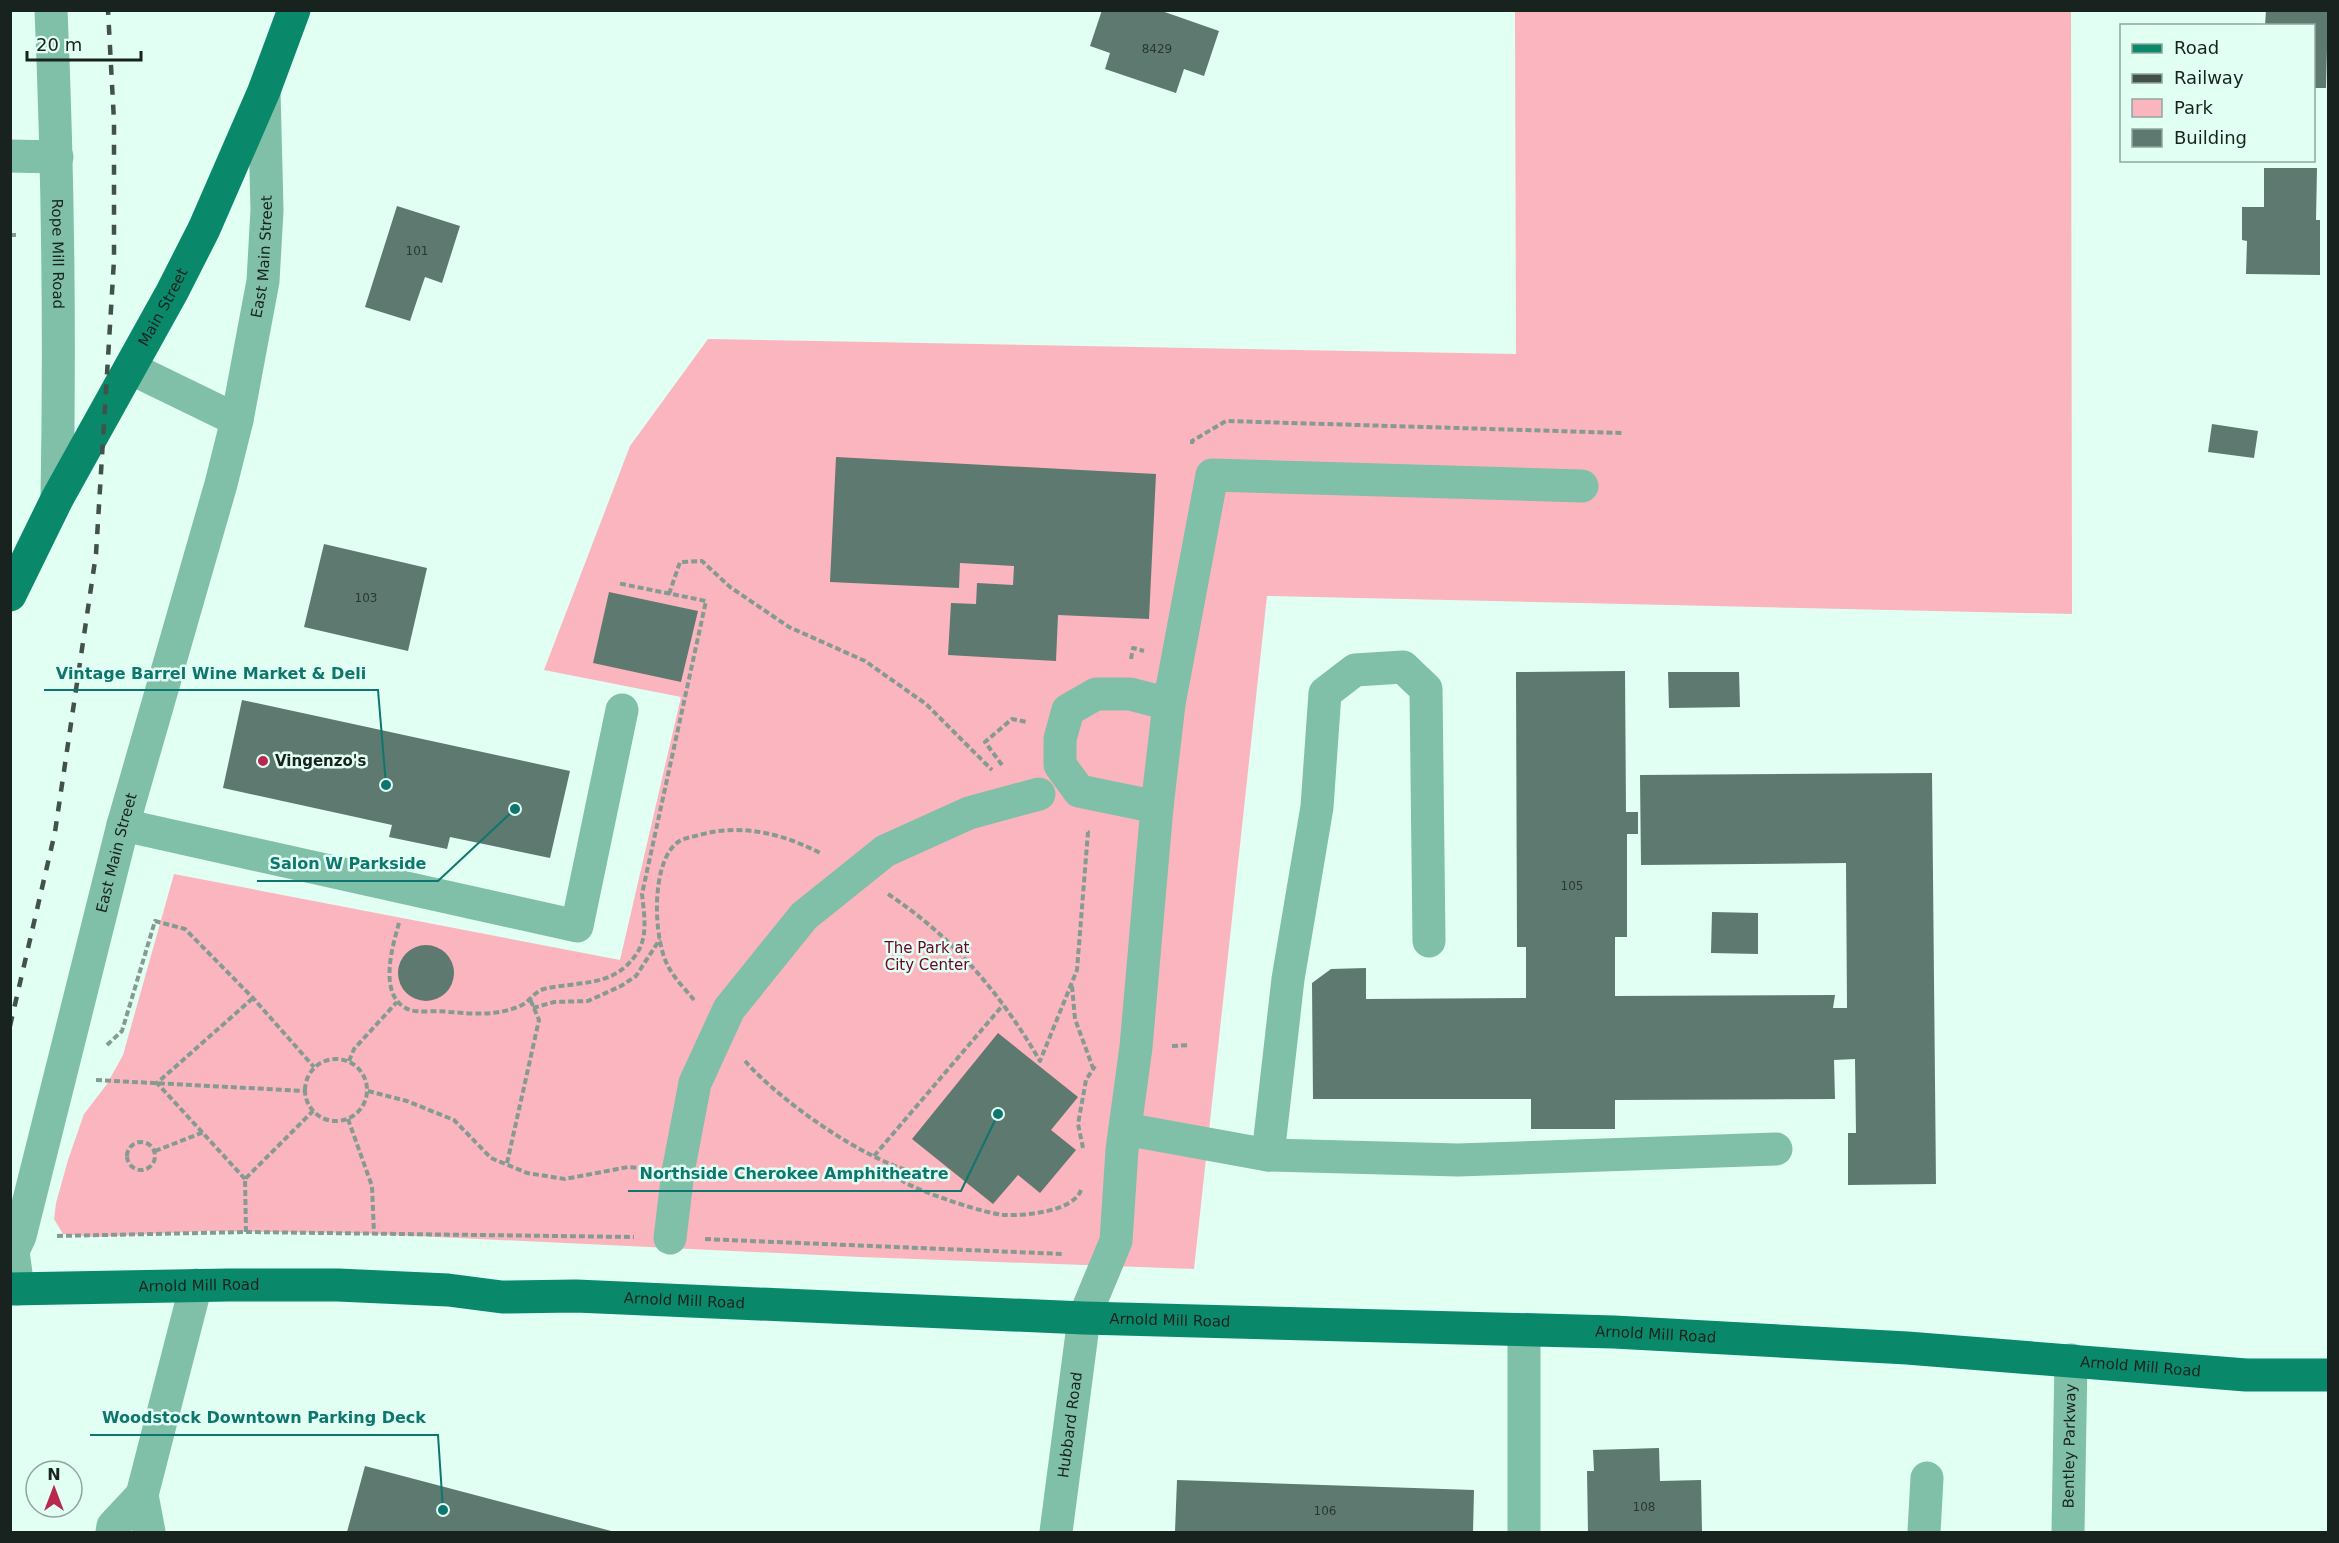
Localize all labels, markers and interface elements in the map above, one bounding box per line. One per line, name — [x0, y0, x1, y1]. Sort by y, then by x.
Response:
scale bar — [27, 24, 141, 62]
legend — [2120, 24, 2315, 162]
text: 20 m — [36, 34, 82, 55]
text: Road — [2174, 37, 2219, 58]
house number: 8429 — [1142, 42, 1172, 56]
text: Railway — [2174, 67, 2244, 88]
text: Park — [2174, 97, 2213, 118]
text: Building — [2174, 127, 2247, 148]
street label: East Main Street — [247, 195, 276, 320]
street label: Rope Mill Road — [48, 199, 67, 309]
house number: 101 — [406, 244, 428, 258]
street label: Main Street — [135, 265, 192, 350]
house number: 103 — [355, 591, 377, 605]
callout: Vintage Barrel Wine Market & Deli — [44, 656, 378, 690]
text: Vintage Barrel Wine Market & Deli — [56, 664, 366, 683]
place label: Vingenzo's — [275, 752, 366, 770]
marker: Vingenzo's — [256, 754, 270, 768]
street label: East Main Street — [92, 791, 141, 915]
callout: Salon W Parkside — [257, 847, 438, 881]
text: Salon W Parkside — [270, 854, 427, 873]
house number: 105 — [1561, 879, 1583, 893]
park label: The Park at City Center — [884, 939, 970, 974]
callout: Northside Cherokee Amphitheatre — [628, 1157, 961, 1191]
text: Northside Cherokee Amphitheatre — [639, 1164, 949, 1183]
street label: Arnold Mill Road — [138, 1276, 260, 1296]
street label: Arnold Mill Road — [623, 1289, 745, 1312]
street label: Arnold Mill Road — [1109, 1310, 1231, 1331]
street label: Arnold Mill Road — [1595, 1323, 1717, 1347]
street label: Arnold Mill Road — [2079, 1353, 2202, 1380]
street label: Hubbard Road — [1054, 1371, 1086, 1479]
street label: Bentley Parkway — [2059, 1383, 2080, 1509]
callout: Woodstock Downtown Parking Deck — [90, 1401, 438, 1435]
text: Woodstock Downtown Parking Deck — [102, 1408, 426, 1427]
north arrow — [24, 1459, 84, 1519]
text: N — [47, 1465, 61, 1484]
house number: 108 — [1633, 1500, 1655, 1514]
house number: 106 — [1314, 1504, 1336, 1518]

